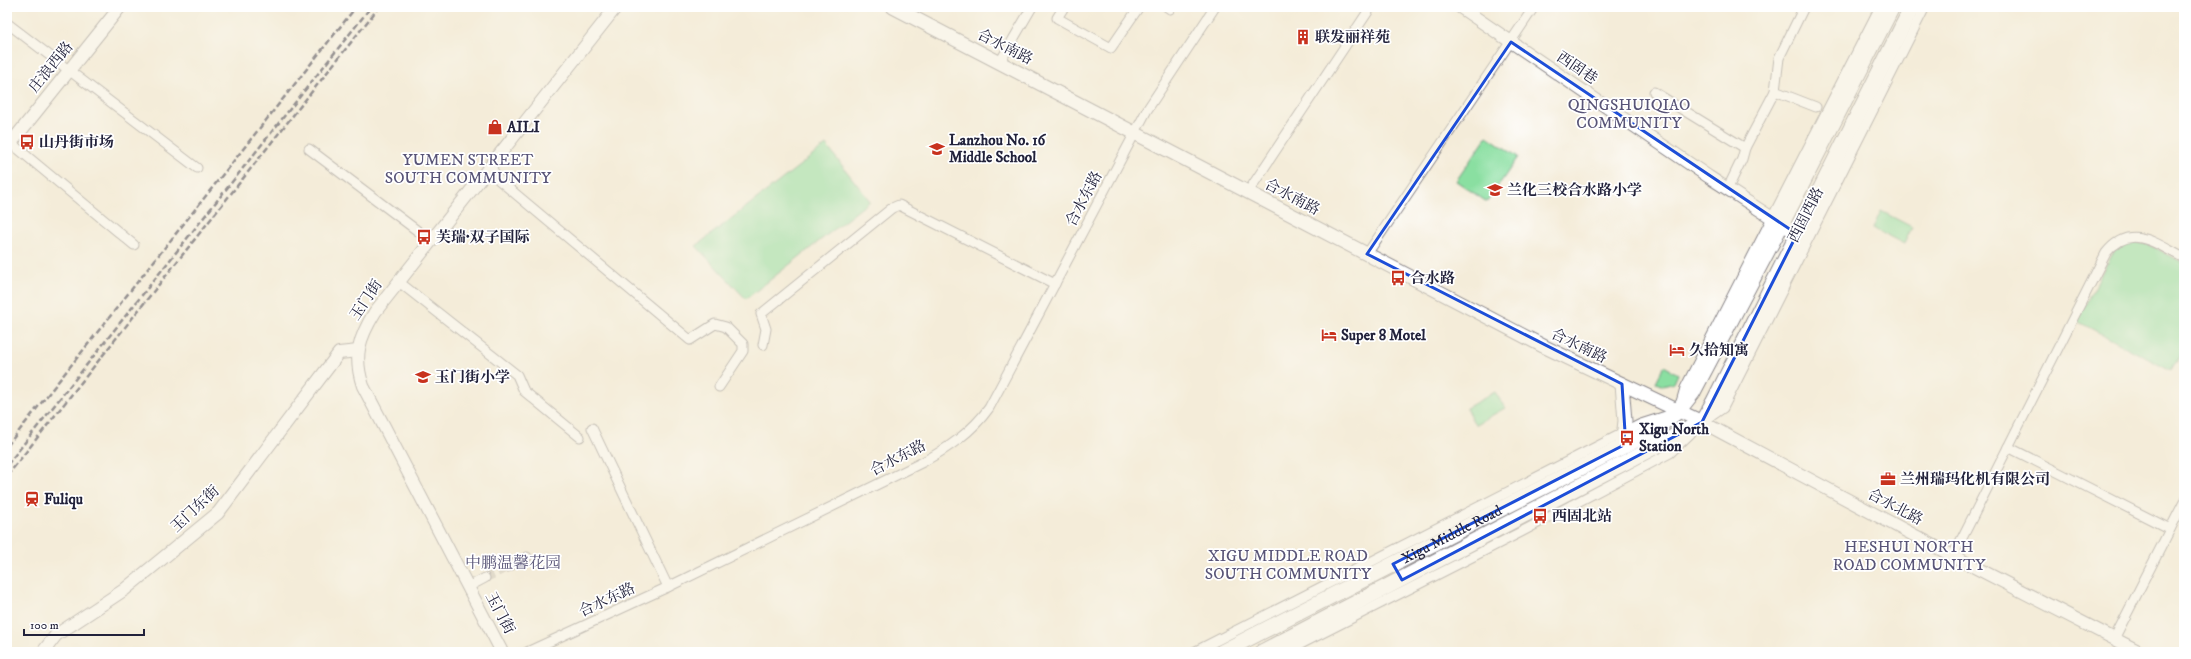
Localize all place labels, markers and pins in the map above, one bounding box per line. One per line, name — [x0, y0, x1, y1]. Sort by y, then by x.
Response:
building icon: 联发丽祥苑 — [1294, 28, 1312, 46]
place label: 联发丽祥苑 — [1315, 28, 1390, 47]
shop icon: AILI — [486, 118, 504, 136]
place label: AILI — [506, 118, 540, 137]
place label: Lanzhou No. 16 Middle School — [949, 131, 1047, 167]
bus stop icon: 山丹街市场 — [18, 133, 36, 151]
place label: 山丹街市场 — [39, 133, 114, 152]
school or university icon: Lanzhou No. 16 Middle School — [928, 140, 946, 158]
school or university icon: 兰化三校合水路小学 — [1486, 181, 1504, 199]
place label: 兰化三校合水路小学 — [1507, 181, 1642, 200]
bus stop icon: 芙瑞·双子国际 — [415, 228, 433, 246]
place label: 芙瑞·双子国际 — [436, 228, 530, 247]
bus stop icon: 合水路 — [1389, 269, 1407, 287]
place label: 合水路 — [1410, 269, 1455, 288]
hotel icon: Super 8 Motel — [1320, 326, 1338, 344]
place label: Super 8 Motel — [1341, 326, 1426, 345]
hotel icon: 久拾知寓 — [1668, 341, 1686, 359]
place label: 久拾知寓 — [1689, 341, 1749, 360]
school or university icon: 玉门街小学 — [414, 368, 432, 386]
place label: 玉门街小学 — [435, 368, 510, 387]
place label: Xigu North Station — [1639, 420, 1709, 456]
bus stop icon: Xigu North Station — [1618, 429, 1636, 447]
office icon: 兰州瑞玛化机有限公司 — [1879, 470, 1897, 488]
place label: 兰州瑞玛化机有限公司 — [1900, 470, 2050, 489]
station icon: Fuliqu — [23, 490, 41, 508]
place label: Fuliqu — [44, 490, 84, 510]
bus stop icon: 西固北站 — [1531, 507, 1549, 525]
place label: 西固北站 — [1552, 507, 1612, 526]

